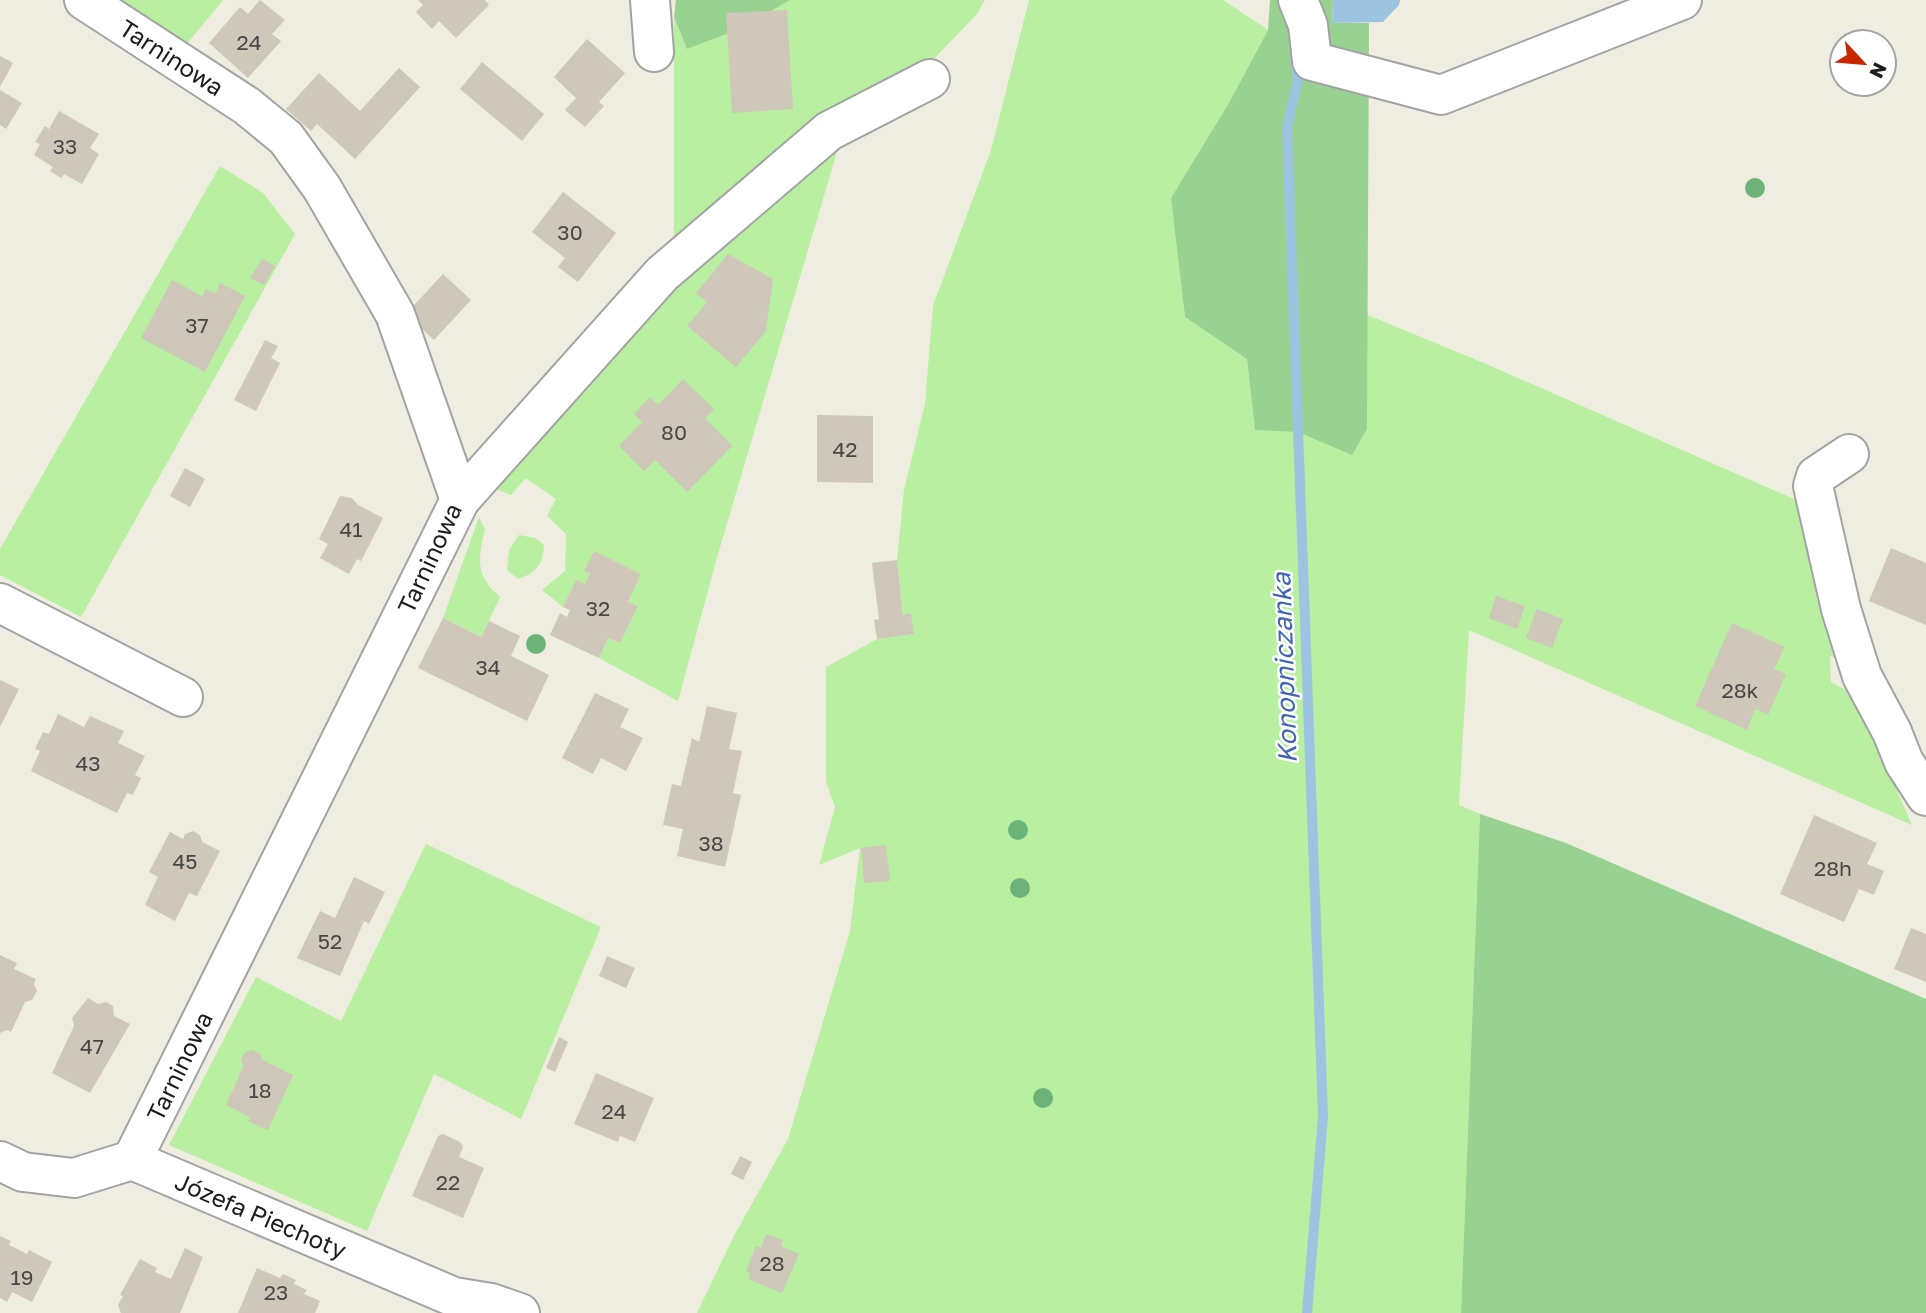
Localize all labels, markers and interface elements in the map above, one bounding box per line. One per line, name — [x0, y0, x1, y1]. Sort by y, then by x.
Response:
street label: Tarninowa — [115, 13, 229, 101]
north arrow — [1828, 28, 1898, 98]
house number: 24 — [237, 29, 262, 55]
text: N — [1865, 59, 1892, 82]
house number: 33 — [53, 133, 77, 159]
house number: 30 — [557, 219, 583, 245]
house number: 37 — [185, 312, 209, 338]
house number: 80 — [661, 419, 687, 445]
house number: 42 — [833, 436, 858, 462]
street label: Tarninowa — [391, 498, 467, 618]
house number: 41 — [340, 516, 363, 542]
water label: Konopniczanka — [1265, 571, 1303, 764]
house number: 32 — [586, 595, 610, 621]
house number: 34 — [475, 654, 501, 680]
house number: 28k — [1722, 677, 1759, 703]
house number: 43 — [75, 750, 101, 776]
house number: 38 — [698, 830, 724, 856]
house number: 45 — [173, 848, 198, 874]
house number: 28h — [1814, 855, 1852, 881]
house number: 52 — [318, 928, 342, 954]
street label: Tarninowa — [140, 1006, 218, 1126]
house number: 47 — [80, 1033, 104, 1059]
house number: 18 — [249, 1077, 272, 1103]
house number: 24 — [602, 1098, 627, 1124]
street label: Józefa Piechoty — [171, 1166, 351, 1264]
house number: 22 — [436, 1169, 460, 1195]
house number: 28 — [760, 1250, 785, 1276]
house number: 19 — [11, 1264, 33, 1290]
house number: 23 — [264, 1279, 288, 1305]

